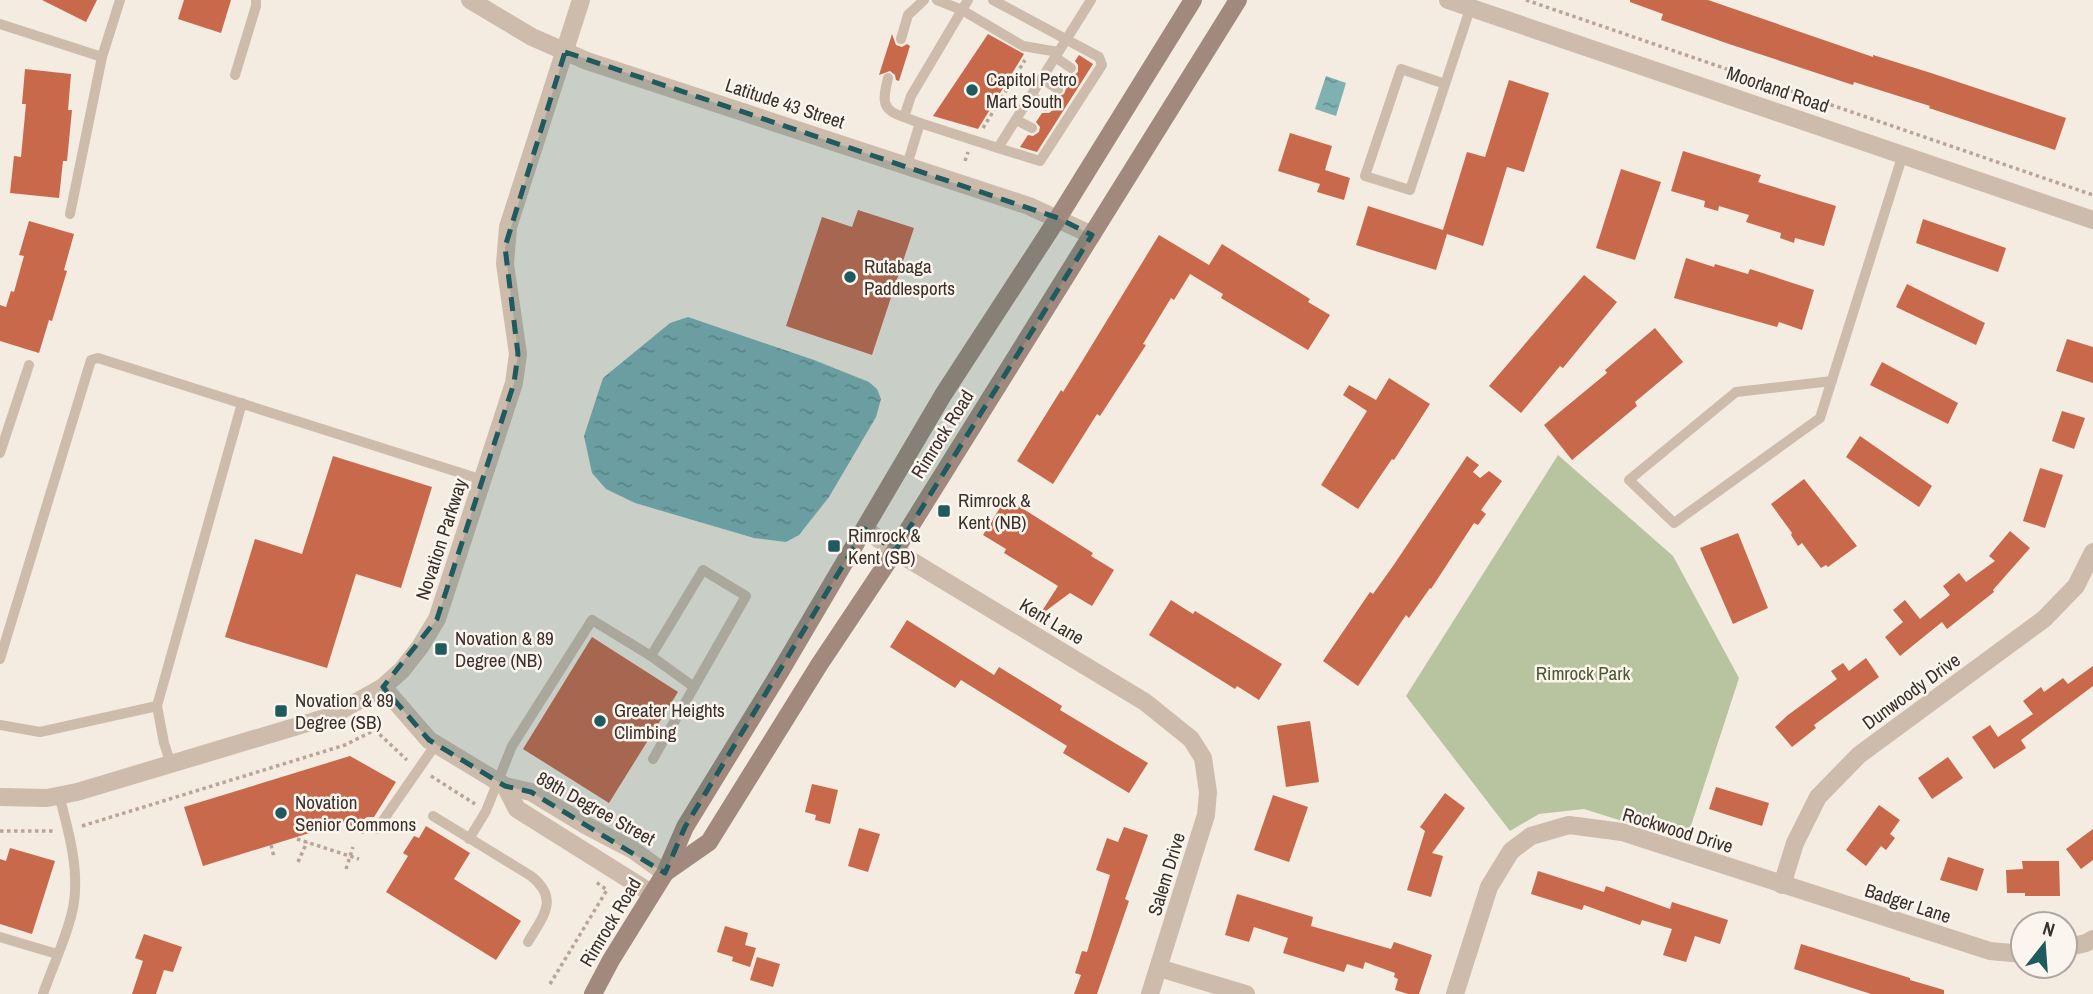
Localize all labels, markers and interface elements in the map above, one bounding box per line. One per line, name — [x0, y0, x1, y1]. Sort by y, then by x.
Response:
street label: Moorland Road — [1723, 59, 1833, 119]
place label: Capitol Petro Mart South — [986, 66, 1077, 114]
street label: Latitude 43 Street — [722, 71, 849, 135]
marker: Capitol Petro Mart South — [964, 82, 980, 98]
place label: Rutabaga Paddlesports — [864, 253, 955, 301]
marker: Rutabaga Paddlesports — [842, 269, 858, 285]
street label: Rimrock Road — [905, 385, 979, 483]
street label: Novation Parkway — [409, 475, 473, 603]
place label: Rimrock & Kent (NB) — [958, 487, 1031, 535]
marker: Rimrock & Kent (NB) — [936, 503, 952, 519]
place label: Rimrock & Kent (SB) — [848, 522, 921, 570]
marker: Rimrock & Kent (SB) — [826, 538, 842, 554]
street label: Kent Lane — [1015, 592, 1089, 650]
place label: Novation & 89 Degree (NB) — [455, 625, 554, 673]
marker: Novation & 89 Degree (NB) — [433, 641, 449, 657]
street label: Dunwoody Drive — [1857, 647, 1965, 735]
park label: Rimrock Park — [1536, 660, 1630, 686]
place label: Novation & 89 Degree (SB) — [295, 687, 394, 735]
place label: Greater Heights Climbing — [614, 697, 725, 745]
marker: Novation & 89 Degree (SB) — [273, 703, 289, 719]
marker: Greater Heights Climbing — [592, 713, 608, 729]
street label: 89th Degree Street — [532, 765, 660, 852]
place label: Novation Senior Commons — [295, 789, 416, 837]
street label: Rockwood Drive — [1620, 801, 1736, 859]
marker: Novation Senior Commons — [273, 805, 289, 821]
street label: Salem Drive — [1141, 829, 1191, 919]
street label: Rimrock Road — [573, 873, 647, 971]
street label: Badger Lane — [1862, 877, 1954, 929]
north arrow — [2009, 910, 2079, 980]
text: N — [2040, 915, 2058, 943]

